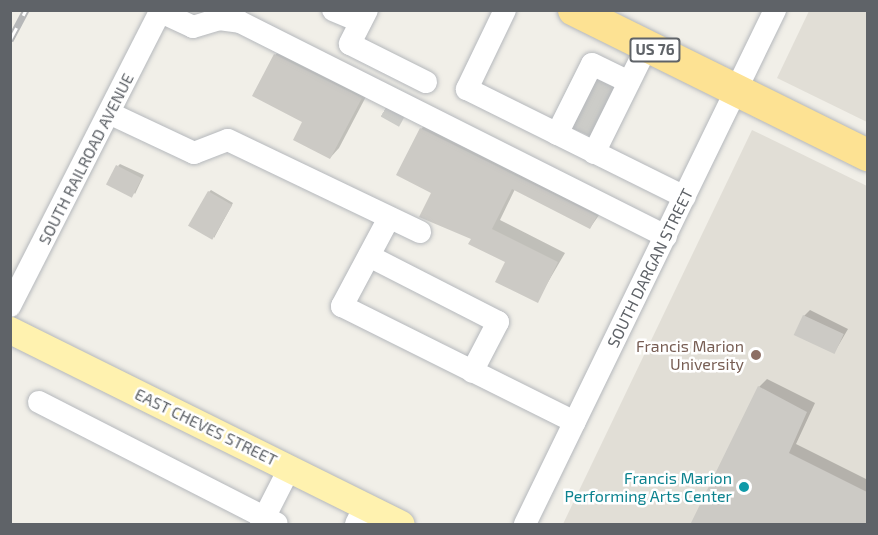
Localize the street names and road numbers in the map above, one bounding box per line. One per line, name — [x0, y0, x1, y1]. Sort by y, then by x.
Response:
road number: US 76 — [628, 38, 682, 62]
street label: SOUTH RAILROAD AVENUE — [34, 70, 138, 248]
street label: SOUTH DARGAN STREET — [603, 185, 697, 351]
street label: EAST CHEVES STREET — [132, 384, 280, 470]

